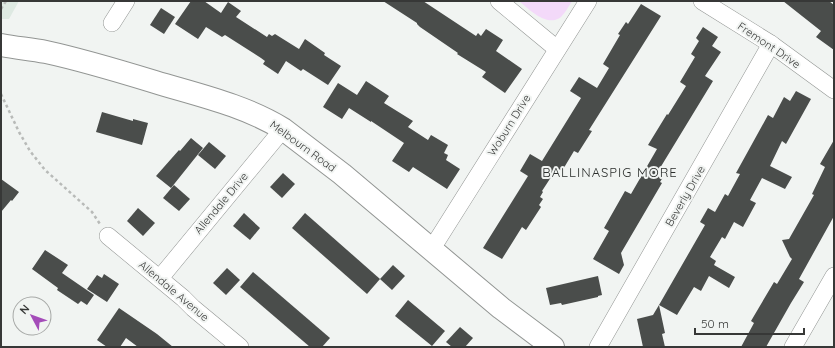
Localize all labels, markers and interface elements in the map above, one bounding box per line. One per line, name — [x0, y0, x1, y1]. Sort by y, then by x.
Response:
street label: Fremont Drive — [735, 19, 803, 71]
street label: Woburn Drive — [484, 92, 534, 158]
street label: Melbourn Road — [267, 117, 339, 175]
street label: Beverly Drive — [662, 163, 708, 229]
district label: BALLINASPIG MORE — [542, 164, 678, 180]
street label: Allendale Drive — [191, 169, 251, 237]
street label: Allendale Avenue — [136, 258, 212, 324]
north arrow — [12, 296, 52, 336]
text: N — [17, 302, 32, 317]
scale bar — [695, 310, 804, 336]
text: 50 m — [701, 316, 729, 331]

